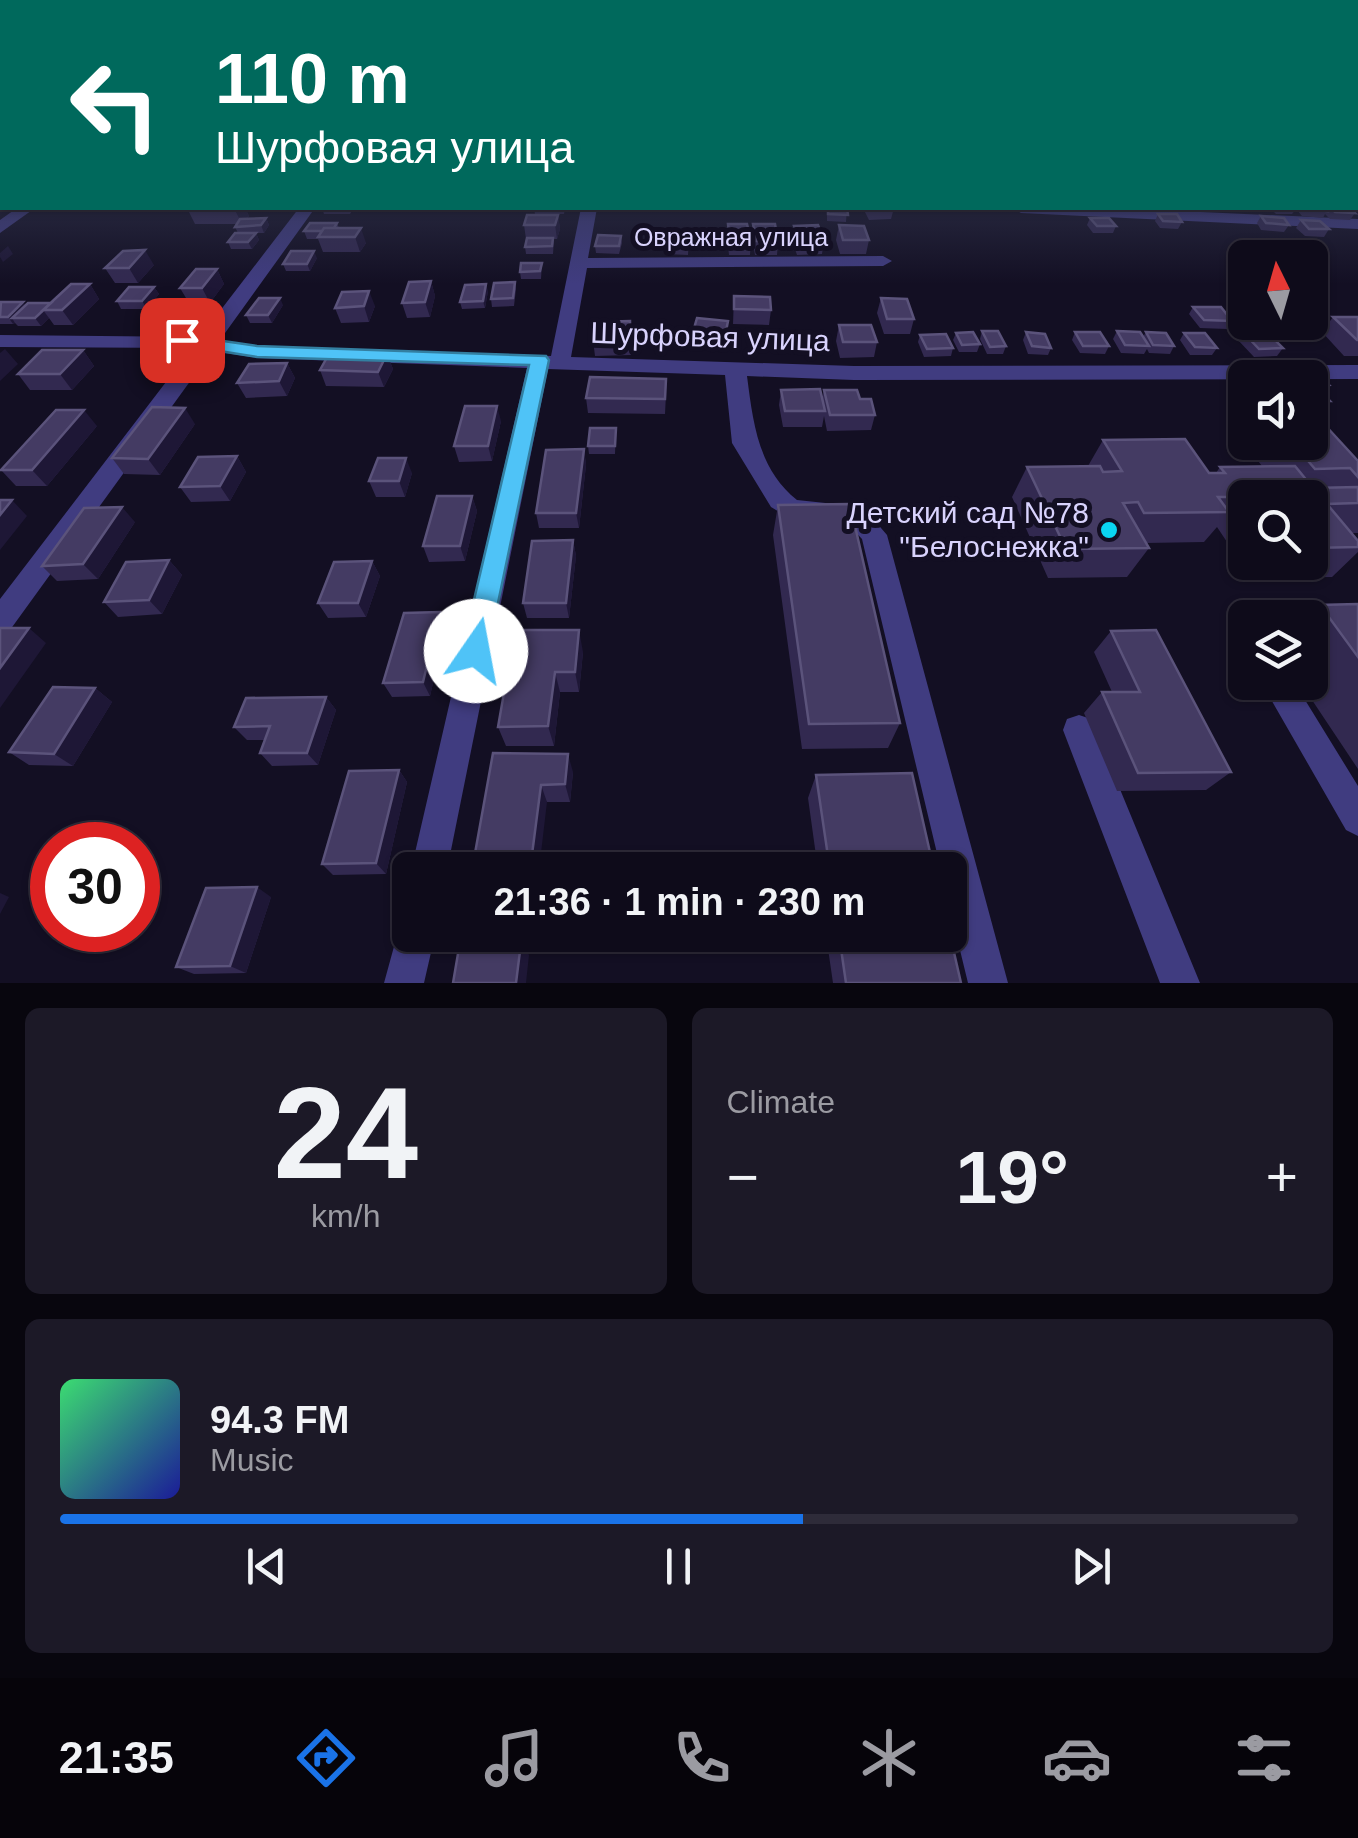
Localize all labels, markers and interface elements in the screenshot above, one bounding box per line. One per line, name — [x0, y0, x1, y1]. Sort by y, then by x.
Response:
icon: left — [50, 40, 180, 170]
text: 110 m — [215, 40, 410, 118]
text: Шурфовая улица — [215, 122, 574, 173]
street label: Овражная улица — [634, 223, 828, 251]
north arrow — [1228, 240, 1328, 340]
map controls — [1228, 240, 1328, 700]
pin — [140, 298, 225, 383]
icon: arrive — [155, 313, 210, 368]
street label: Шурфовая улица — [590, 316, 831, 357]
button: sound — [1228, 360, 1328, 460]
button: search — [1228, 480, 1328, 580]
place label: Детский сад №78 "Белоснежка" — [847, 496, 1089, 563]
marker: Детский сад №78 "Белоснежка" — [1098, 519, 1120, 541]
position arrow — [424, 599, 528, 703]
button: layers — [1228, 600, 1328, 700]
speed limit sign: 30 — [30, 822, 160, 952]
text: 21:36 · 1 min · 230 m — [494, 881, 865, 923]
text: 24 — [273, 1060, 418, 1206]
text: Climate — [727, 1084, 835, 1120]
text: 19° — [956, 1135, 1069, 1219]
text: − — [727, 1146, 759, 1208]
text: + — [1266, 1146, 1298, 1208]
text: km/h — [311, 1198, 380, 1234]
text: 94.3 FM — [210, 1399, 349, 1441]
text: Music — [210, 1442, 294, 1478]
icon: previous — [239, 1539, 294, 1594]
icon: pause — [651, 1539, 706, 1594]
icon: next — [1064, 1539, 1119, 1594]
icon: directions — [291, 1723, 361, 1793]
icon: music — [479, 1723, 549, 1793]
icon: phone — [667, 1723, 737, 1793]
icon: climate — [854, 1723, 924, 1793]
icon: car — [1042, 1723, 1112, 1793]
icon: filters — [1229, 1723, 1299, 1793]
text: 21:35 — [59, 1732, 174, 1783]

